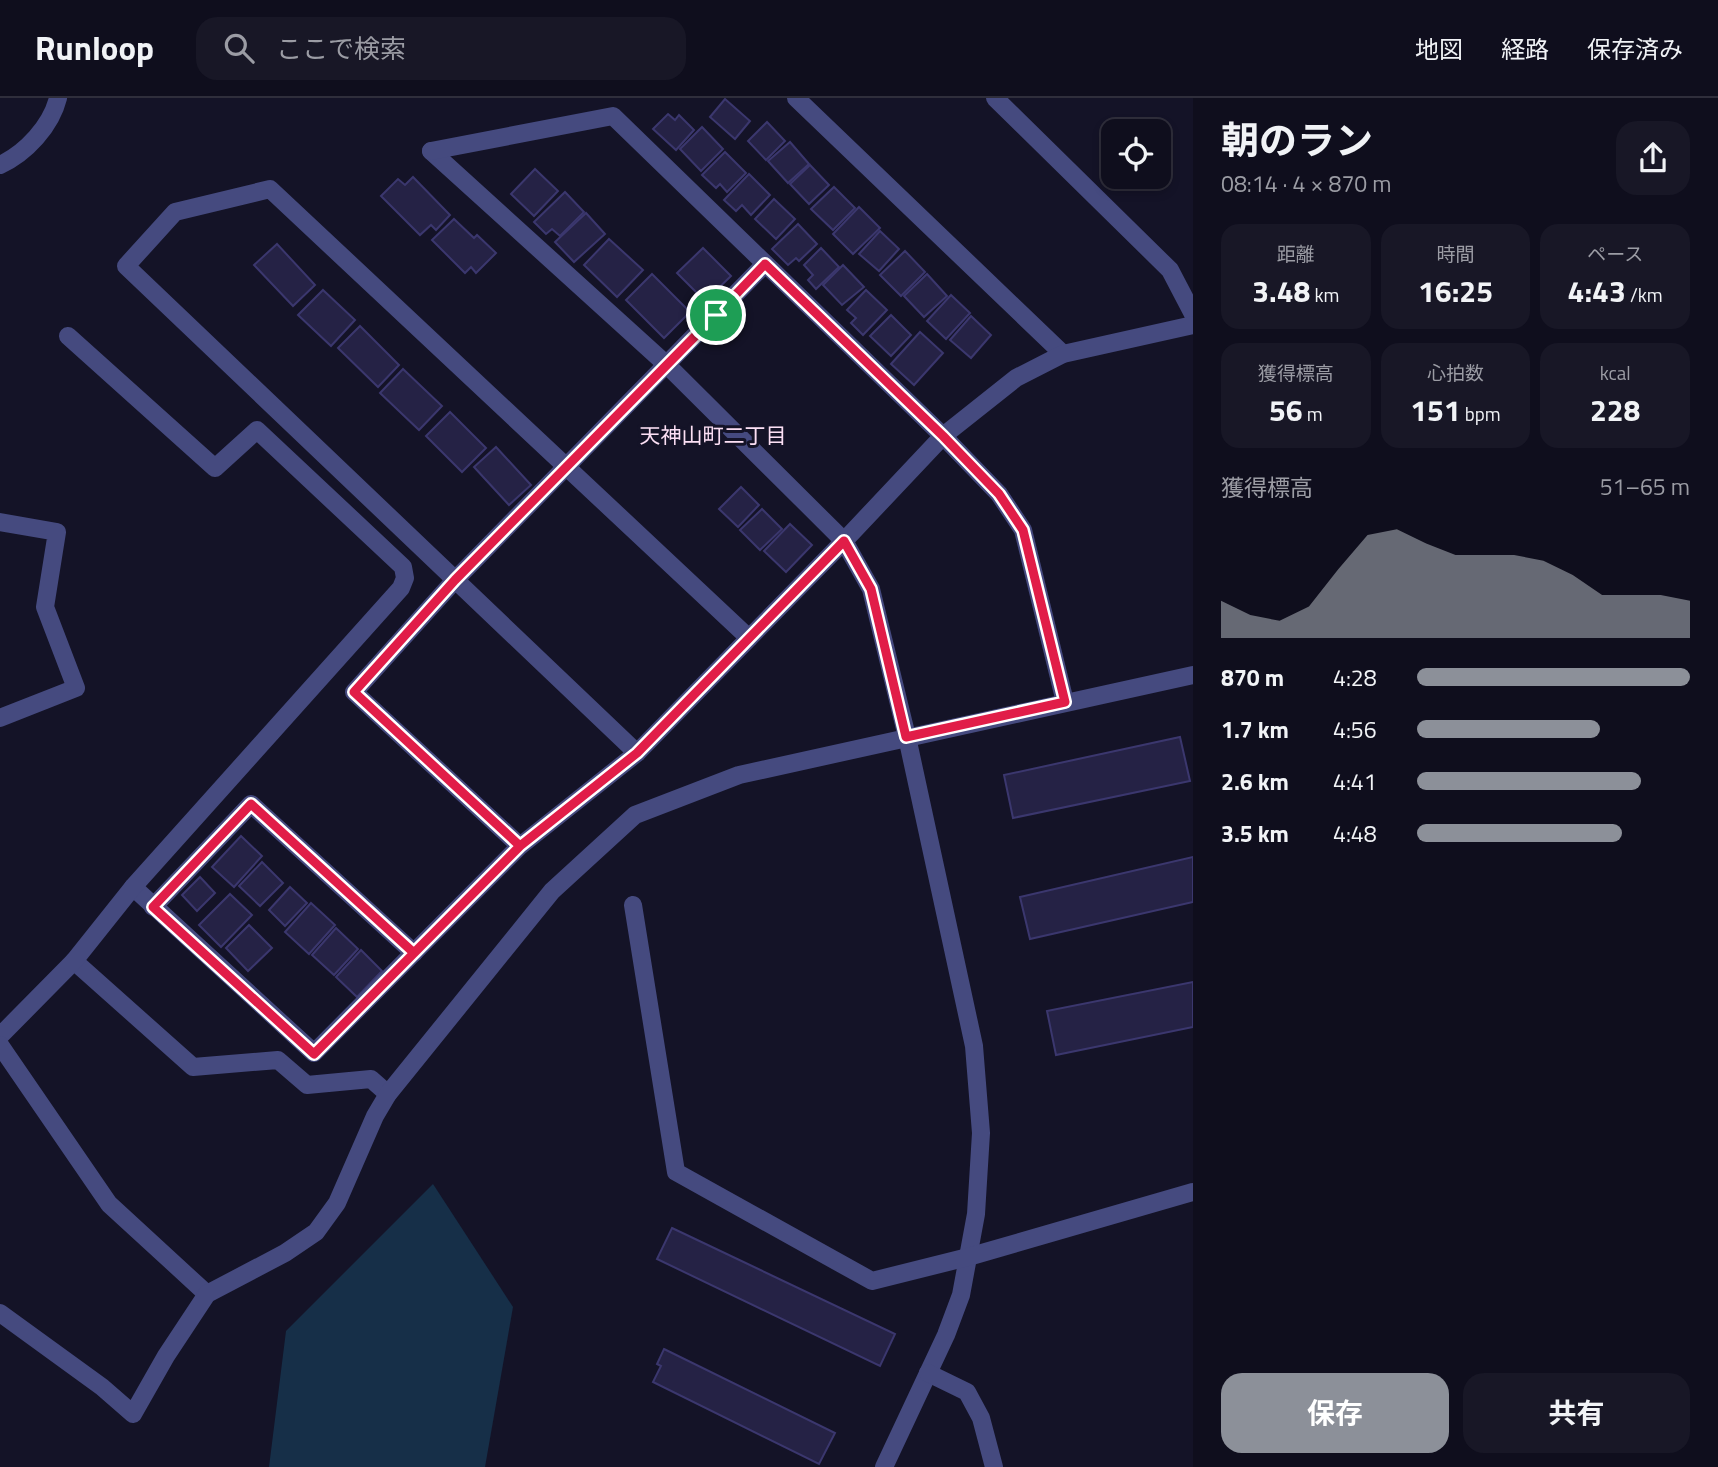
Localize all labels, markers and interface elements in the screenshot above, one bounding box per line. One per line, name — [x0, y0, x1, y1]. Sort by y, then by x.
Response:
search box — [196, 17, 686, 80]
text: Runloop — [35, 23, 154, 73]
icon: search — [220, 29, 258, 67]
text: ここで検索 — [276, 29, 406, 68]
text: 地図 — [1415, 31, 1463, 67]
text: 経路 — [1501, 31, 1549, 67]
text: 保存済み — [1587, 31, 1683, 67]
text: 朝のラン — [1221, 111, 1373, 169]
map controls — [1101, 119, 1171, 189]
button: locate — [1101, 119, 1171, 189]
button: share — [1616, 121, 1690, 195]
text: 08:14 · 4 × 870 m — [1221, 166, 1391, 201]
text: 距離 — [1277, 239, 1315, 268]
text: 時間 — [1436, 239, 1475, 268]
text: ペース — [1587, 239, 1643, 268]
text: 3.48 — [1252, 268, 1310, 314]
text: 16:25 — [1418, 268, 1493, 314]
text: 4:43 — [1568, 268, 1626, 314]
text: km — [1310, 280, 1339, 309]
text: /km — [1626, 280, 1663, 309]
pin — [686, 285, 746, 345]
icon: arrive — [697, 296, 735, 334]
text: 獲得標高 — [1258, 358, 1334, 387]
text: 心拍数 — [1427, 358, 1484, 387]
text: kcal — [1600, 358, 1631, 387]
text: 56 — [1269, 387, 1303, 433]
text: 151 — [1410, 387, 1461, 433]
text: 228 — [1590, 387, 1640, 433]
text: m — [1303, 399, 1323, 428]
text: bpm — [1461, 399, 1501, 428]
district label: 天神山町二丁目 — [640, 419, 787, 451]
text: 51–65 m — [1600, 469, 1690, 504]
text: 獲得標高 — [1221, 470, 1313, 505]
text: 870 m — [1221, 660, 1284, 695]
text: 4:28 — [1333, 660, 1377, 695]
text: 1.7 km — [1221, 712, 1289, 747]
text: 4:56 — [1333, 712, 1377, 747]
text: 2.6 km — [1221, 764, 1289, 799]
text: 4:41 — [1333, 764, 1377, 799]
text: 3.5 km — [1221, 816, 1289, 851]
text: 4:48 — [1333, 816, 1377, 851]
button: 保存 — [1221, 1373, 1449, 1453]
button: 共有 — [1463, 1373, 1690, 1453]

